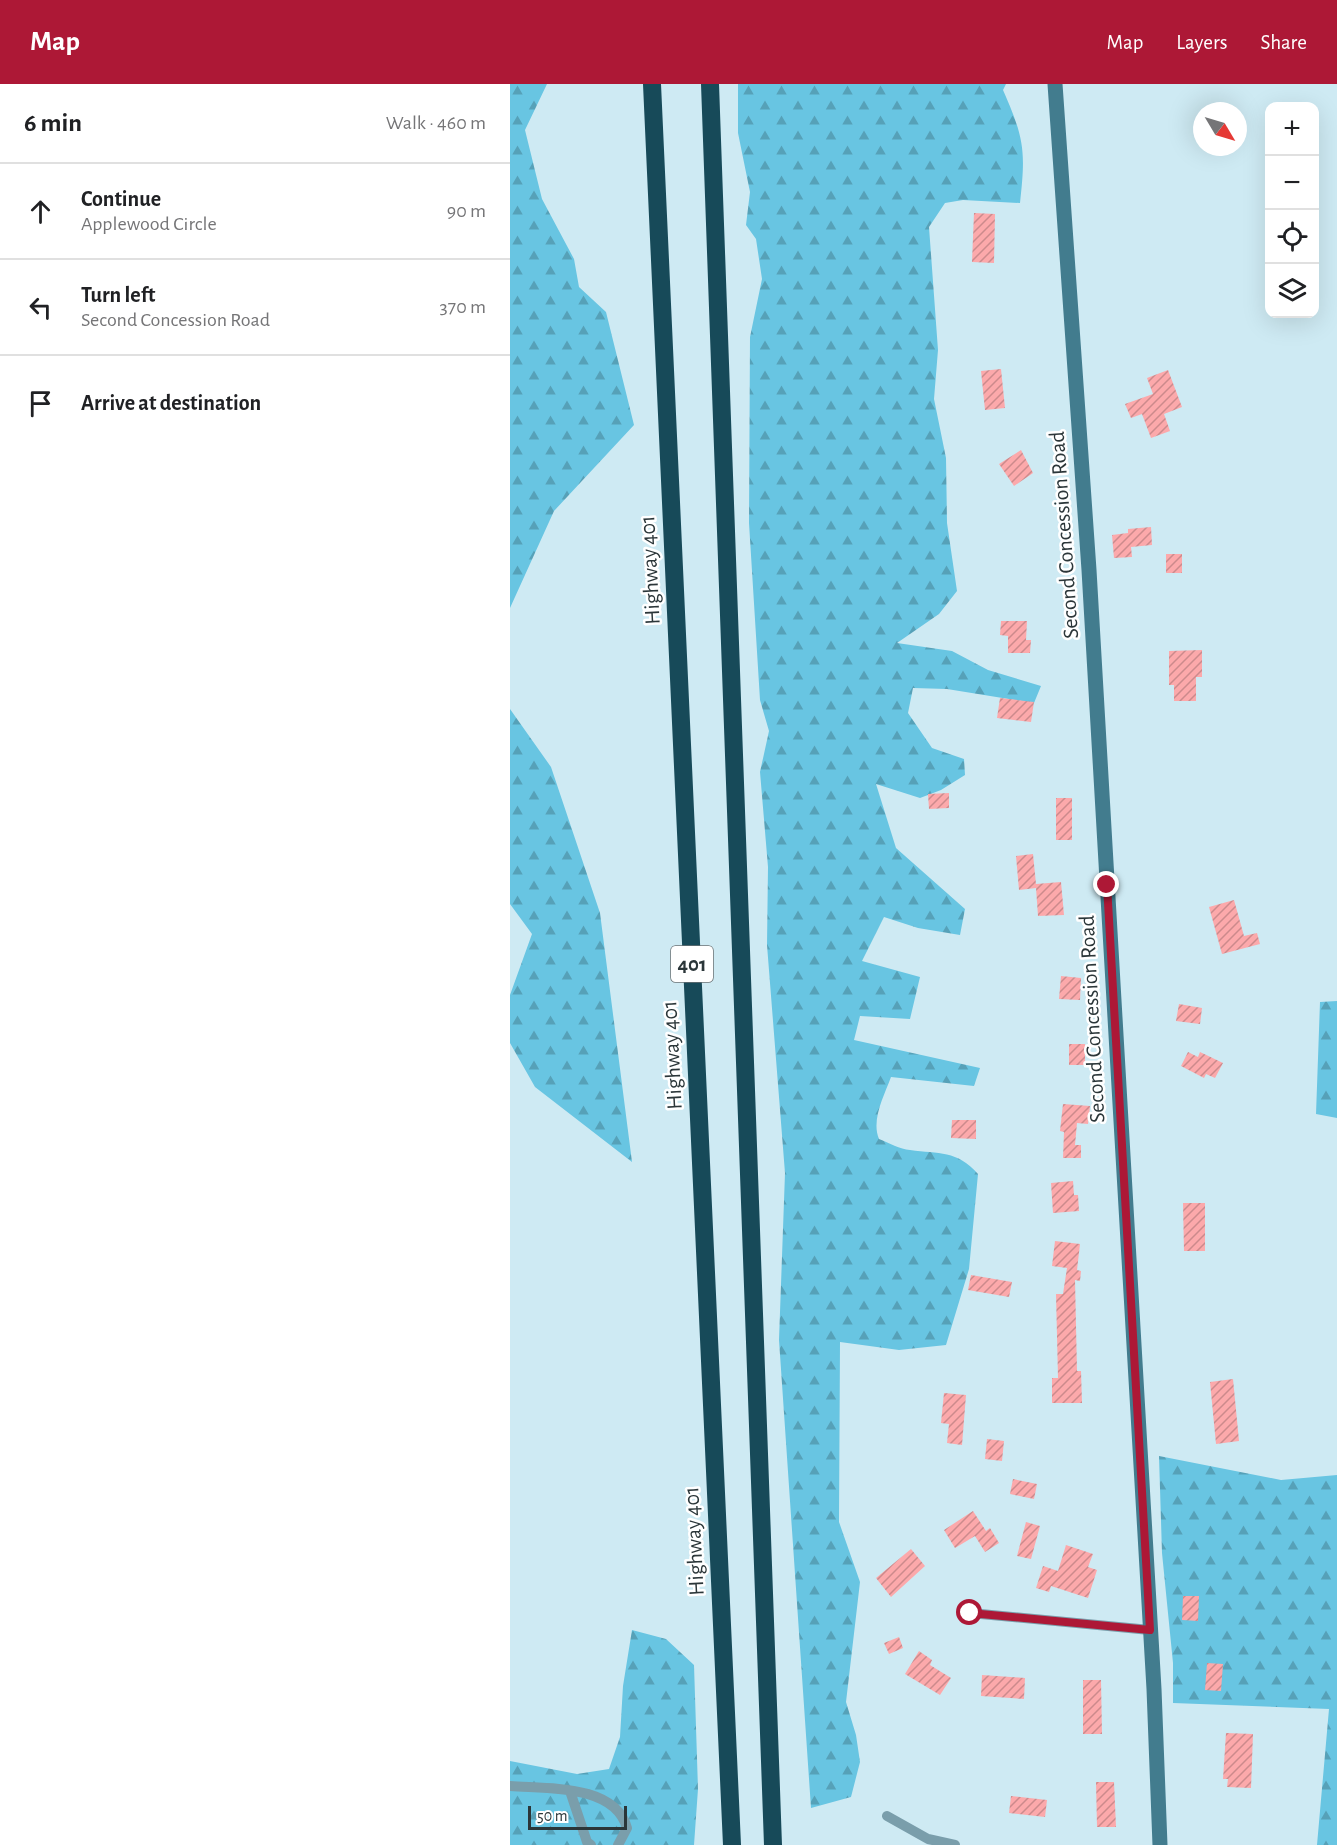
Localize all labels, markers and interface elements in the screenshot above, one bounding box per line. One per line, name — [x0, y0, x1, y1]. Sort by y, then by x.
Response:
text: Map — [30, 28, 80, 56]
text: Map — [1107, 32, 1143, 53]
text: Layers — [1176, 32, 1227, 53]
text: Share — [1260, 32, 1307, 53]
north arrow — [1193, 102, 1247, 156]
map controls — [1265, 102, 1319, 318]
button: + — [1265, 102, 1319, 156]
text: 6 min — [24, 110, 82, 136]
text: Walk · 460 m — [386, 113, 486, 133]
button: − — [1265, 156, 1319, 210]
text: Continue — [81, 188, 161, 210]
icon: ahead — [24, 195, 57, 228]
text: 90 m — [447, 201, 486, 221]
button: locate — [1265, 210, 1319, 264]
text: Applewood Circle — [81, 214, 217, 234]
button: layers — [1265, 264, 1319, 318]
text: Turn left — [81, 284, 155, 306]
icon: left — [24, 291, 57, 324]
text: 370 m — [440, 297, 486, 317]
text: Second Concession Road — [81, 310, 270, 330]
icon: arrive — [24, 387, 57, 420]
text: Arrive at destination — [81, 392, 261, 414]
street label: Second Concession Road — [1046, 430, 1082, 640]
street label: Highway 401 — [636, 515, 664, 625]
route end — [1093, 871, 1119, 897]
street label: Second Concession Road — [1076, 915, 1108, 1123]
road number: 401 — [671, 946, 713, 982]
street label: Highway 401 — [658, 1000, 686, 1110]
street label: Highway 401 — [680, 1486, 708, 1596]
route start — [956, 1599, 982, 1625]
scale bar — [528, 1803, 627, 1830]
text: 50 m — [537, 1808, 568, 1824]

